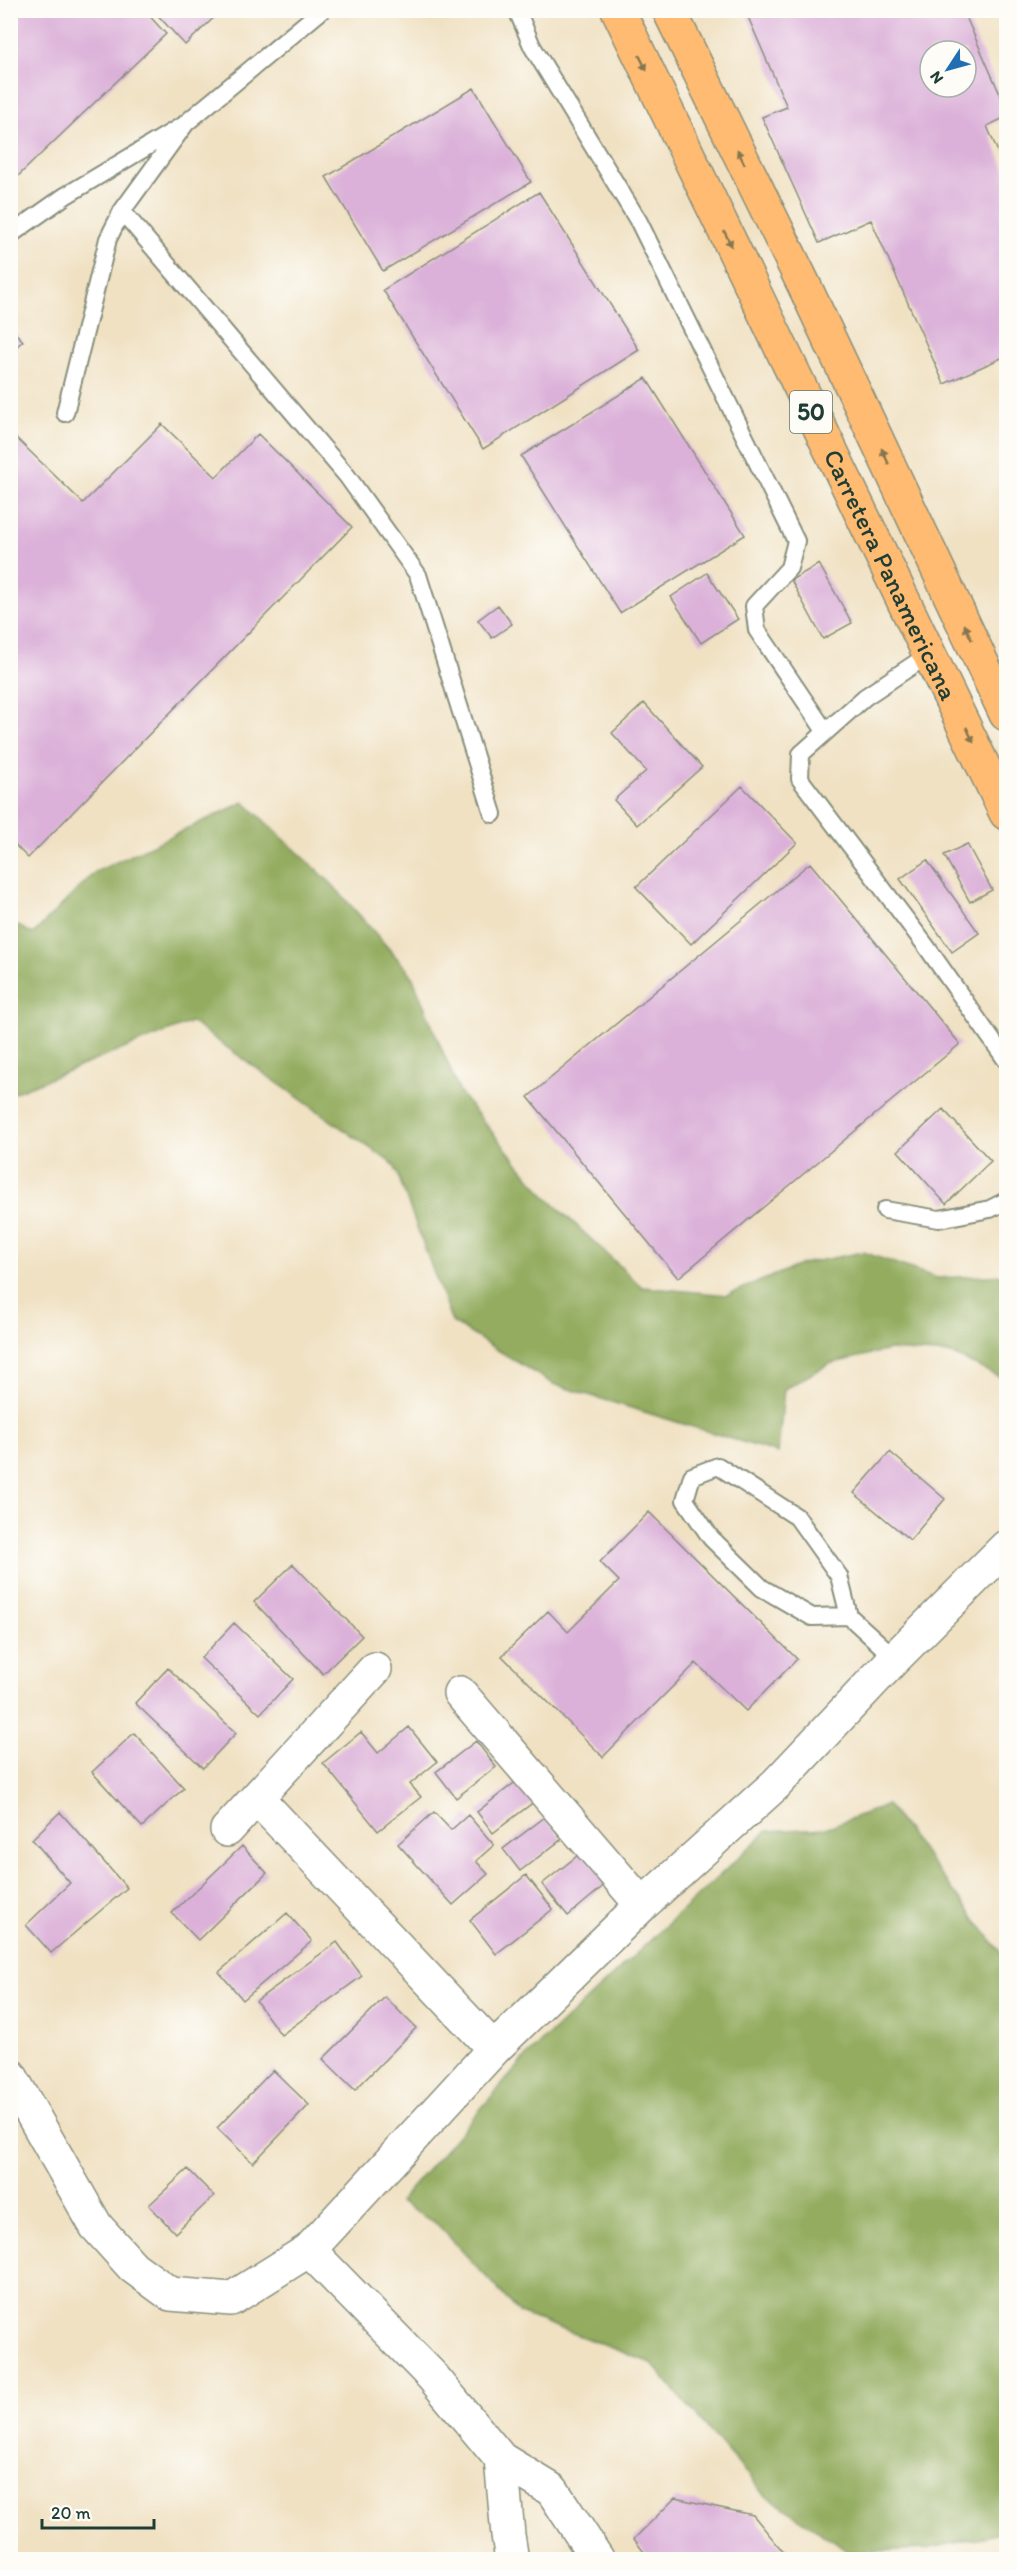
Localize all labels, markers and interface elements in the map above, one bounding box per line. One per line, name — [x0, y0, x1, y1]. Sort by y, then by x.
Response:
north arrow — [918, 39, 978, 99]
one-way arrow — [639, 55, 648, 72]
text: N — [925, 68, 947, 87]
one-way arrow — [737, 149, 746, 166]
one-way arrow — [723, 230, 733, 247]
road number: 50 — [790, 391, 832, 433]
street label: Carretera Panamericana — [817, 444, 965, 706]
one-way arrow — [880, 447, 889, 464]
one-way arrow — [963, 624, 972, 641]
one-way arrow — [965, 726, 975, 744]
scale bar — [42, 2492, 154, 2530]
text: 20 m — [51, 2502, 91, 2524]

